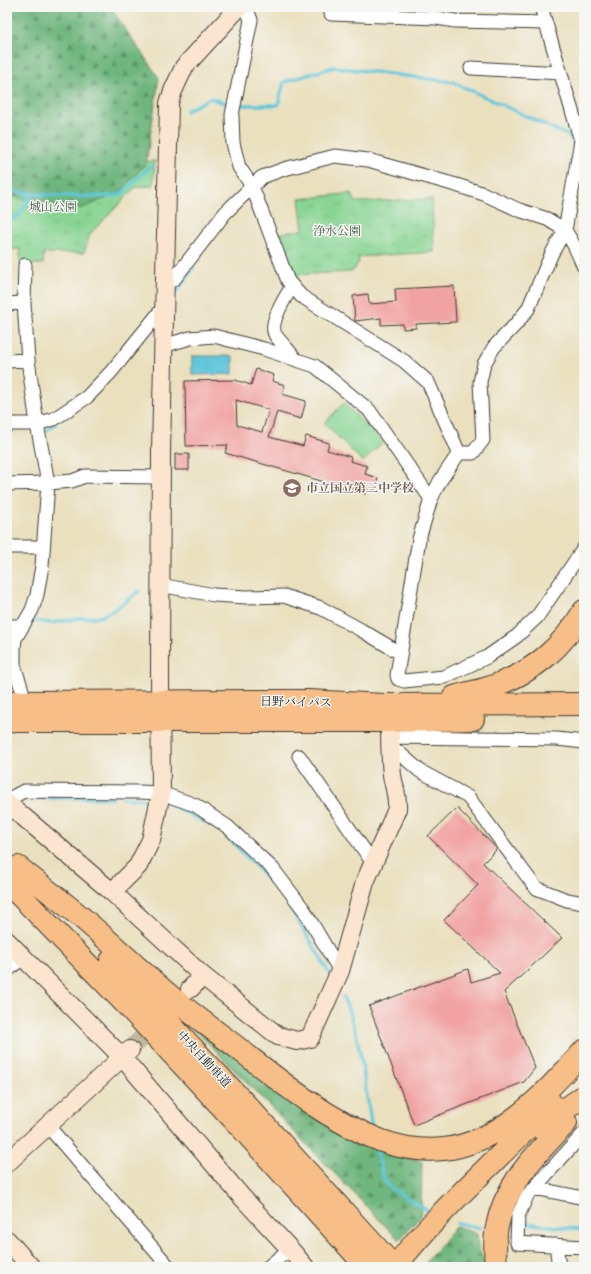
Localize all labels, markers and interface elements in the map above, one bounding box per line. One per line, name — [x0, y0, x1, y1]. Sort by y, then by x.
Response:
park label: 城山公園 — [29, 200, 77, 216]
park label: 浄水公園 — [313, 224, 361, 240]
school or university icon: 市立国立第三中学校 — [281, 477, 303, 499]
place label: 市立国立第三中学校 — [306, 481, 414, 497]
street label: 日野バイパス — [260, 694, 332, 712]
street label: 中央自動車道 — [173, 1028, 234, 1091]

